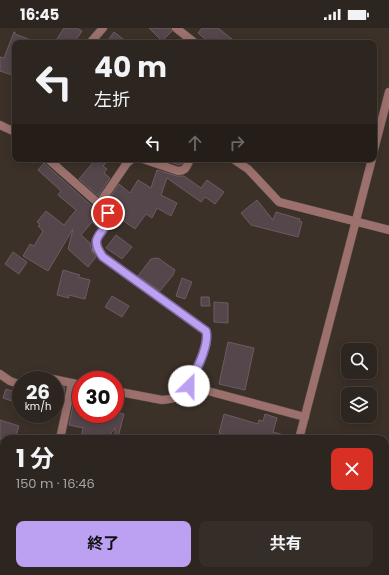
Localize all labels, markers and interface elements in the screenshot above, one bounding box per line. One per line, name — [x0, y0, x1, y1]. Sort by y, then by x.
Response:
text: 16:45 — [20, 4, 59, 25]
text: 40 m — [94, 48, 167, 87]
icon: left — [28, 56, 80, 108]
text: 左折 — [94, 87, 130, 112]
icon: left — [142, 132, 164, 154]
icon: ahead — [184, 132, 206, 154]
icon: right — [226, 132, 248, 154]
pin — [91, 196, 125, 230]
icon: arrive — [97, 202, 119, 224]
map controls — [341, 343, 377, 423]
button: search — [341, 343, 377, 379]
position arrow — [168, 365, 210, 407]
speed limit sign: 30 — [72, 371, 124, 423]
text: 26 — [26, 378, 50, 406]
button: layers — [341, 387, 377, 423]
text: km/h — [25, 399, 51, 414]
text: 1 分 — [16, 442, 54, 475]
button: close — [331, 448, 373, 490]
text: 150 m · 16:46 — [16, 474, 95, 493]
button: 終了 — [16, 521, 191, 567]
button: 共有 — [199, 521, 373, 567]

